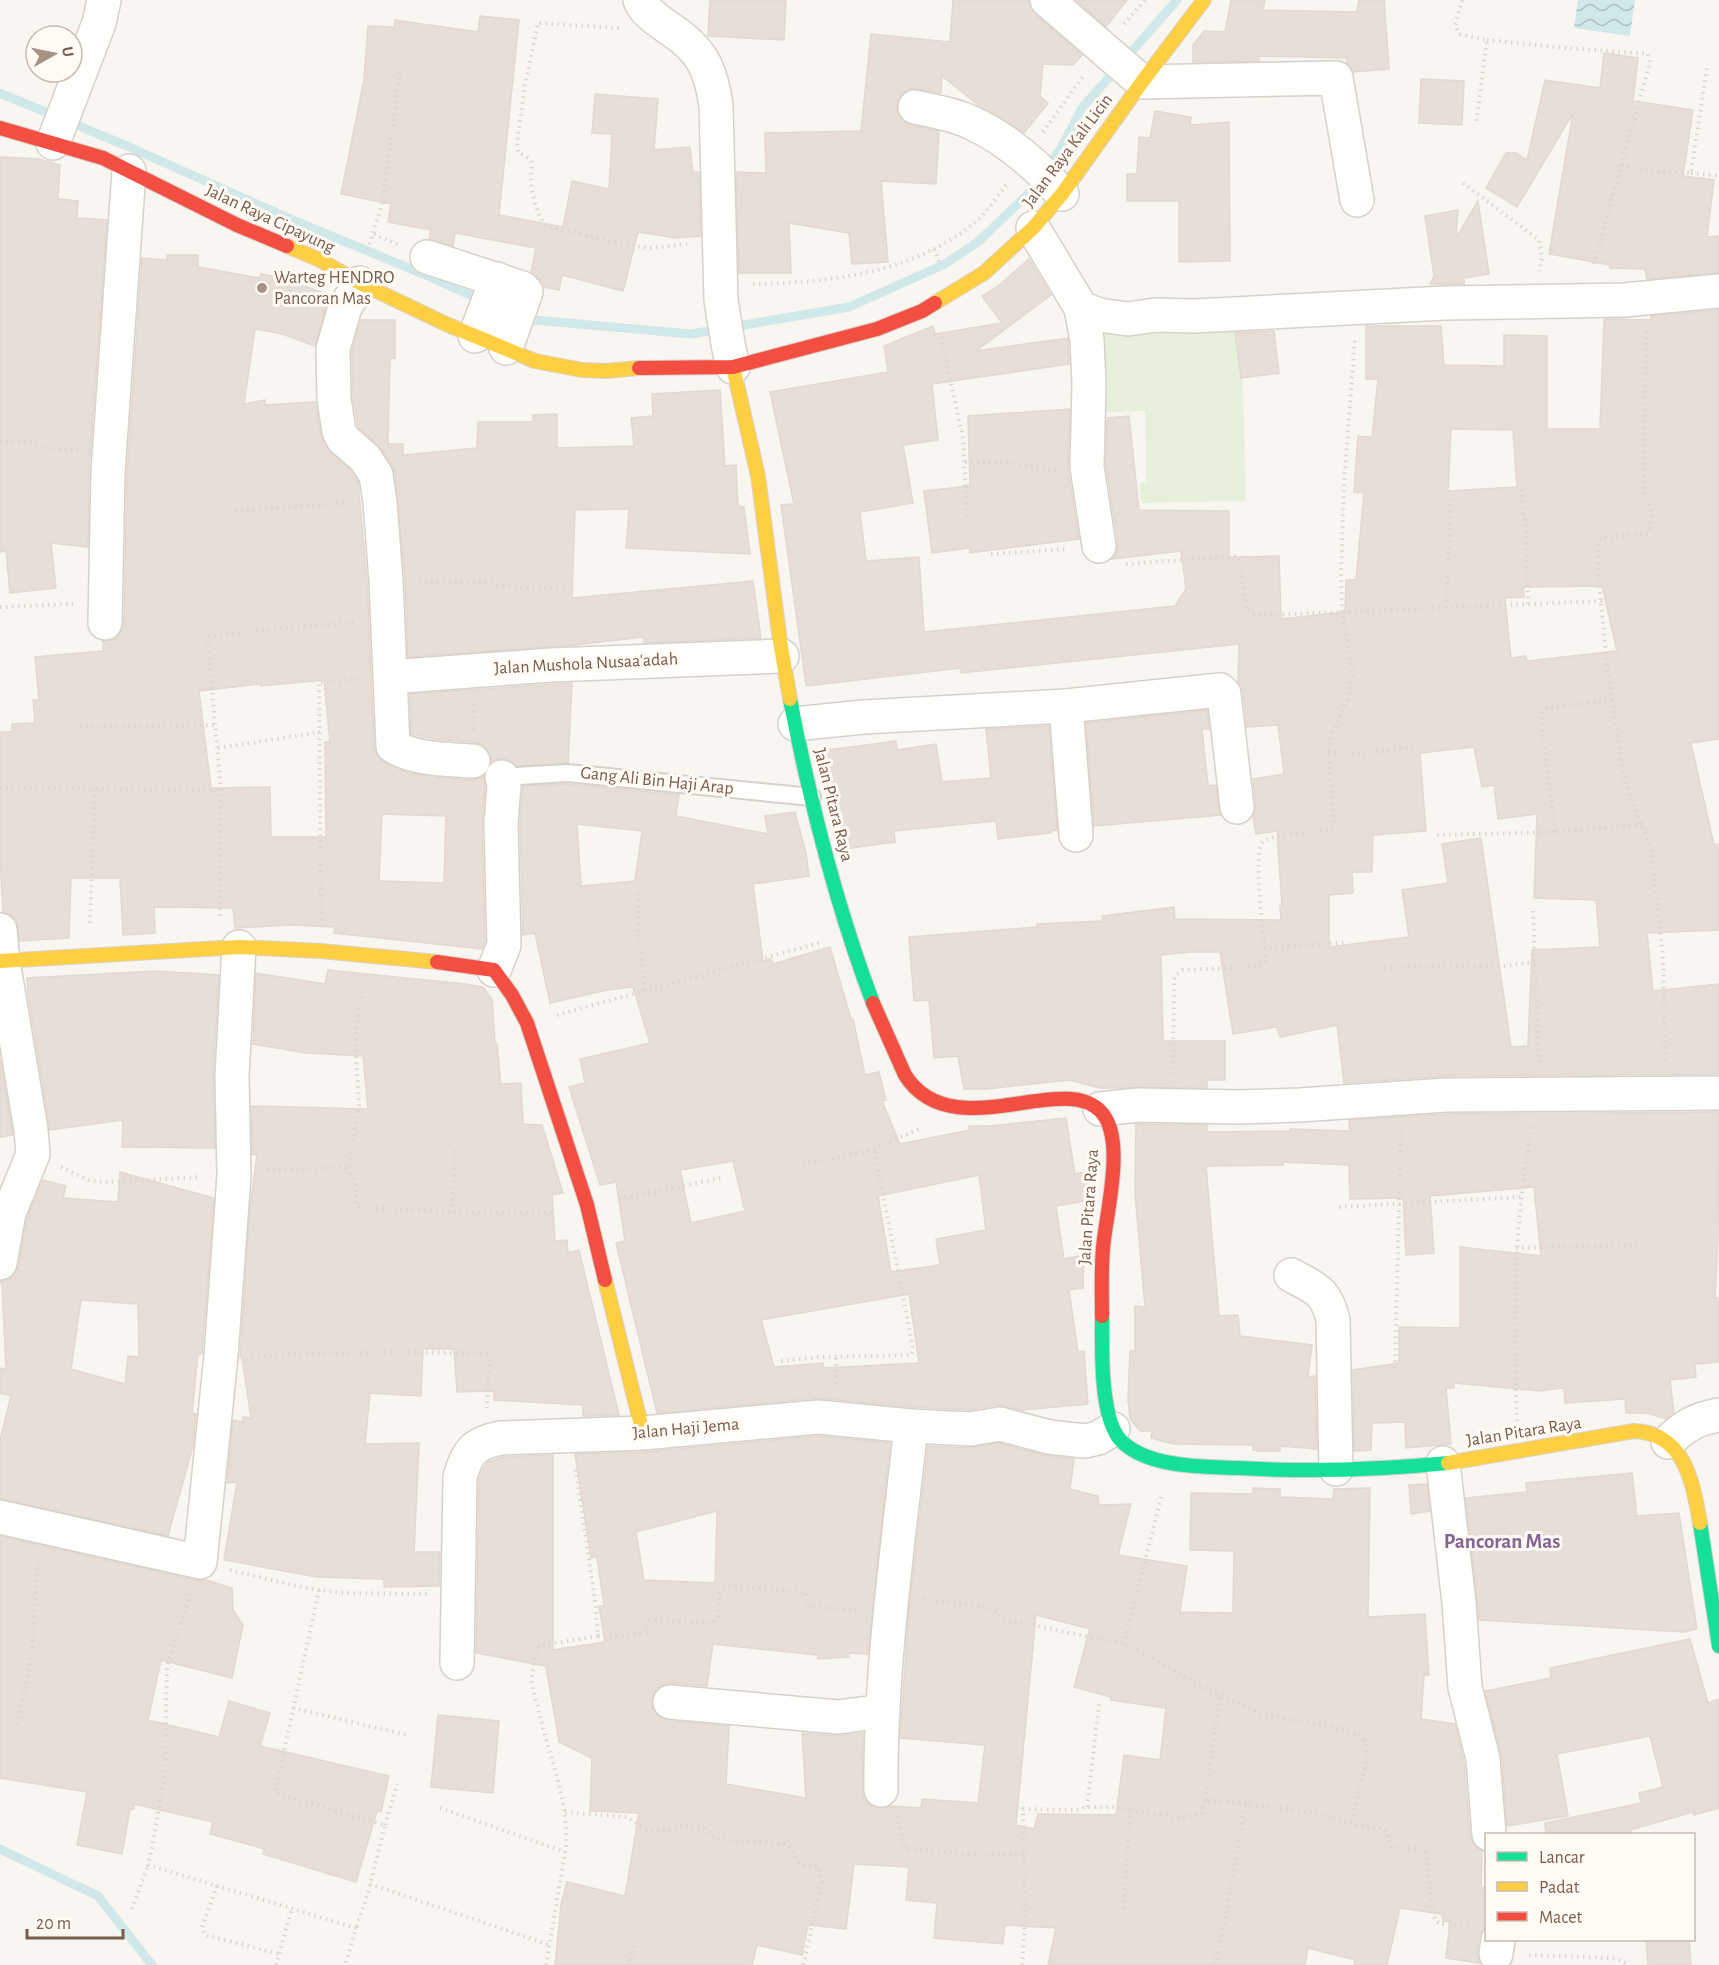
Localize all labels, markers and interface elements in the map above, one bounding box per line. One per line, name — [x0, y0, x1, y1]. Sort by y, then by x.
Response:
north arrow — [24, 24, 84, 84]
text: U — [59, 46, 77, 58]
street label: Jalan Raya Kali Licin — [1020, 91, 1116, 211]
street label: Jalan Raya Cipayung — [203, 181, 338, 257]
place label: Warteg HENDRO Pancoran Mas — [274, 269, 395, 308]
marker: Warteg HENDRO Pancoran Mas — [255, 281, 269, 295]
street label: Jalan Mushola Nusaa'adah — [494, 650, 678, 678]
street label: Jalan Pitara Raya — [810, 746, 856, 864]
street label: Gang Ali Bin Haji Arap — [580, 764, 734, 798]
street label: Jalan Pitara Raya — [1076, 1148, 1102, 1266]
street label: Jalan Pitara Raya — [1465, 1414, 1583, 1450]
street label: Jalan Haji Jema — [632, 1415, 740, 1443]
district label: Pancoran Mas — [1444, 1531, 1560, 1552]
legend — [1485, 1833, 1695, 1941]
text: Lancar — [1539, 1849, 1585, 1867]
text: Padat — [1539, 1879, 1580, 1897]
scale bar — [27, 1902, 123, 1940]
text: Macet — [1539, 1909, 1583, 1927]
text: 20 m — [36, 1915, 71, 1933]

